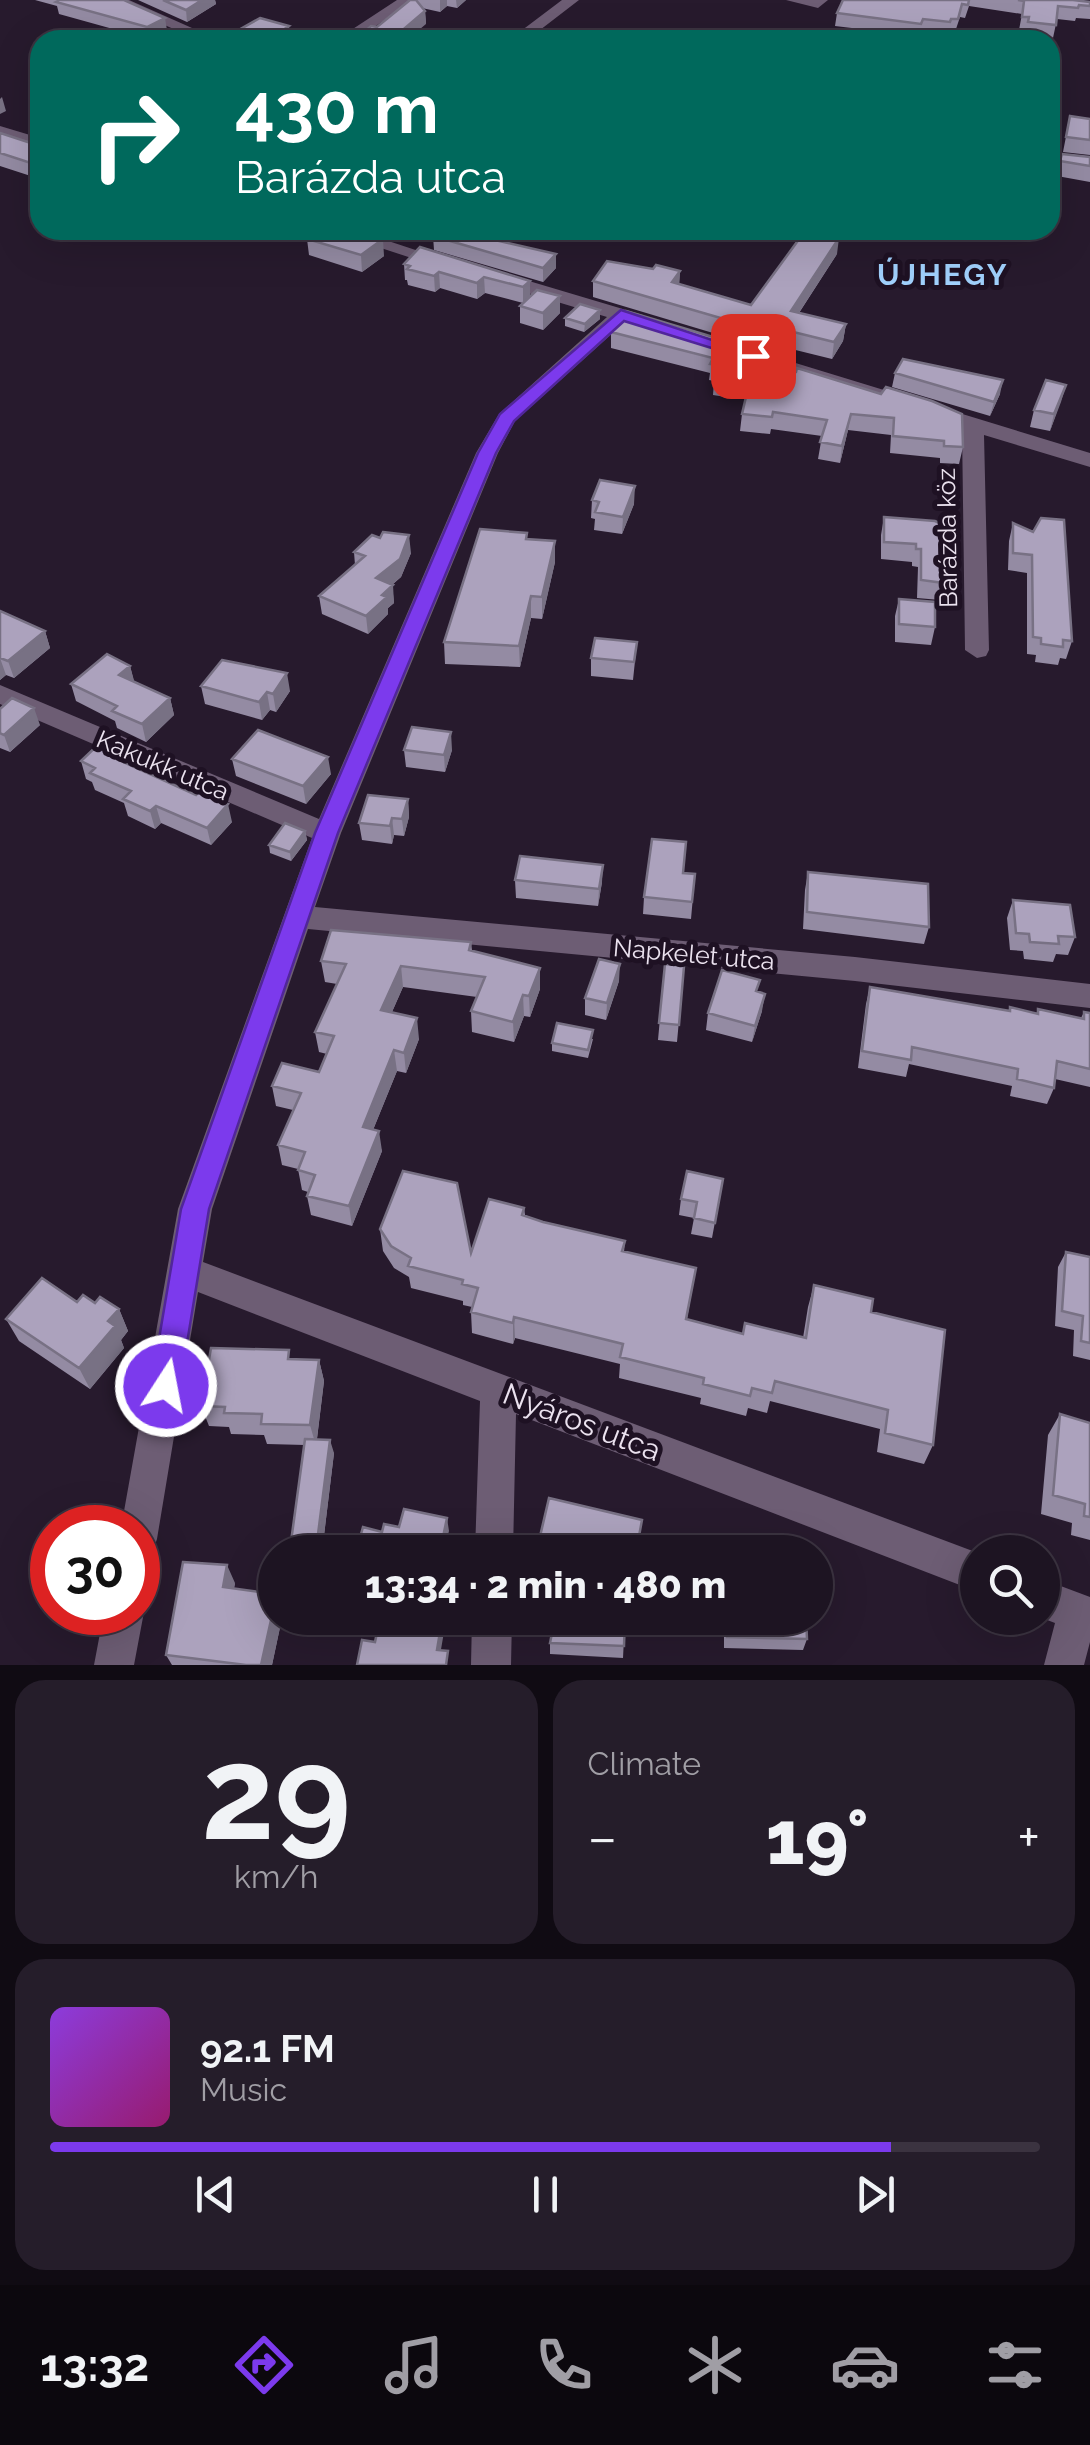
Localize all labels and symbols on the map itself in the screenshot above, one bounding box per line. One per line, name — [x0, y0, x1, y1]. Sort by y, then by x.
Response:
district label: ÚJHEGY — [877, 257, 1009, 292]
pin — [711, 314, 796, 399]
street label: Barázda köz — [931, 468, 963, 608]
street label: Kakukk utca — [92, 724, 234, 806]
street label: Napkelet utca — [612, 932, 776, 976]
position arrow — [114, 1334, 218, 1438]
street label: Nyáros utca — [498, 1376, 666, 1468]
speed limit sign: 30 — [30, 1505, 160, 1635]

